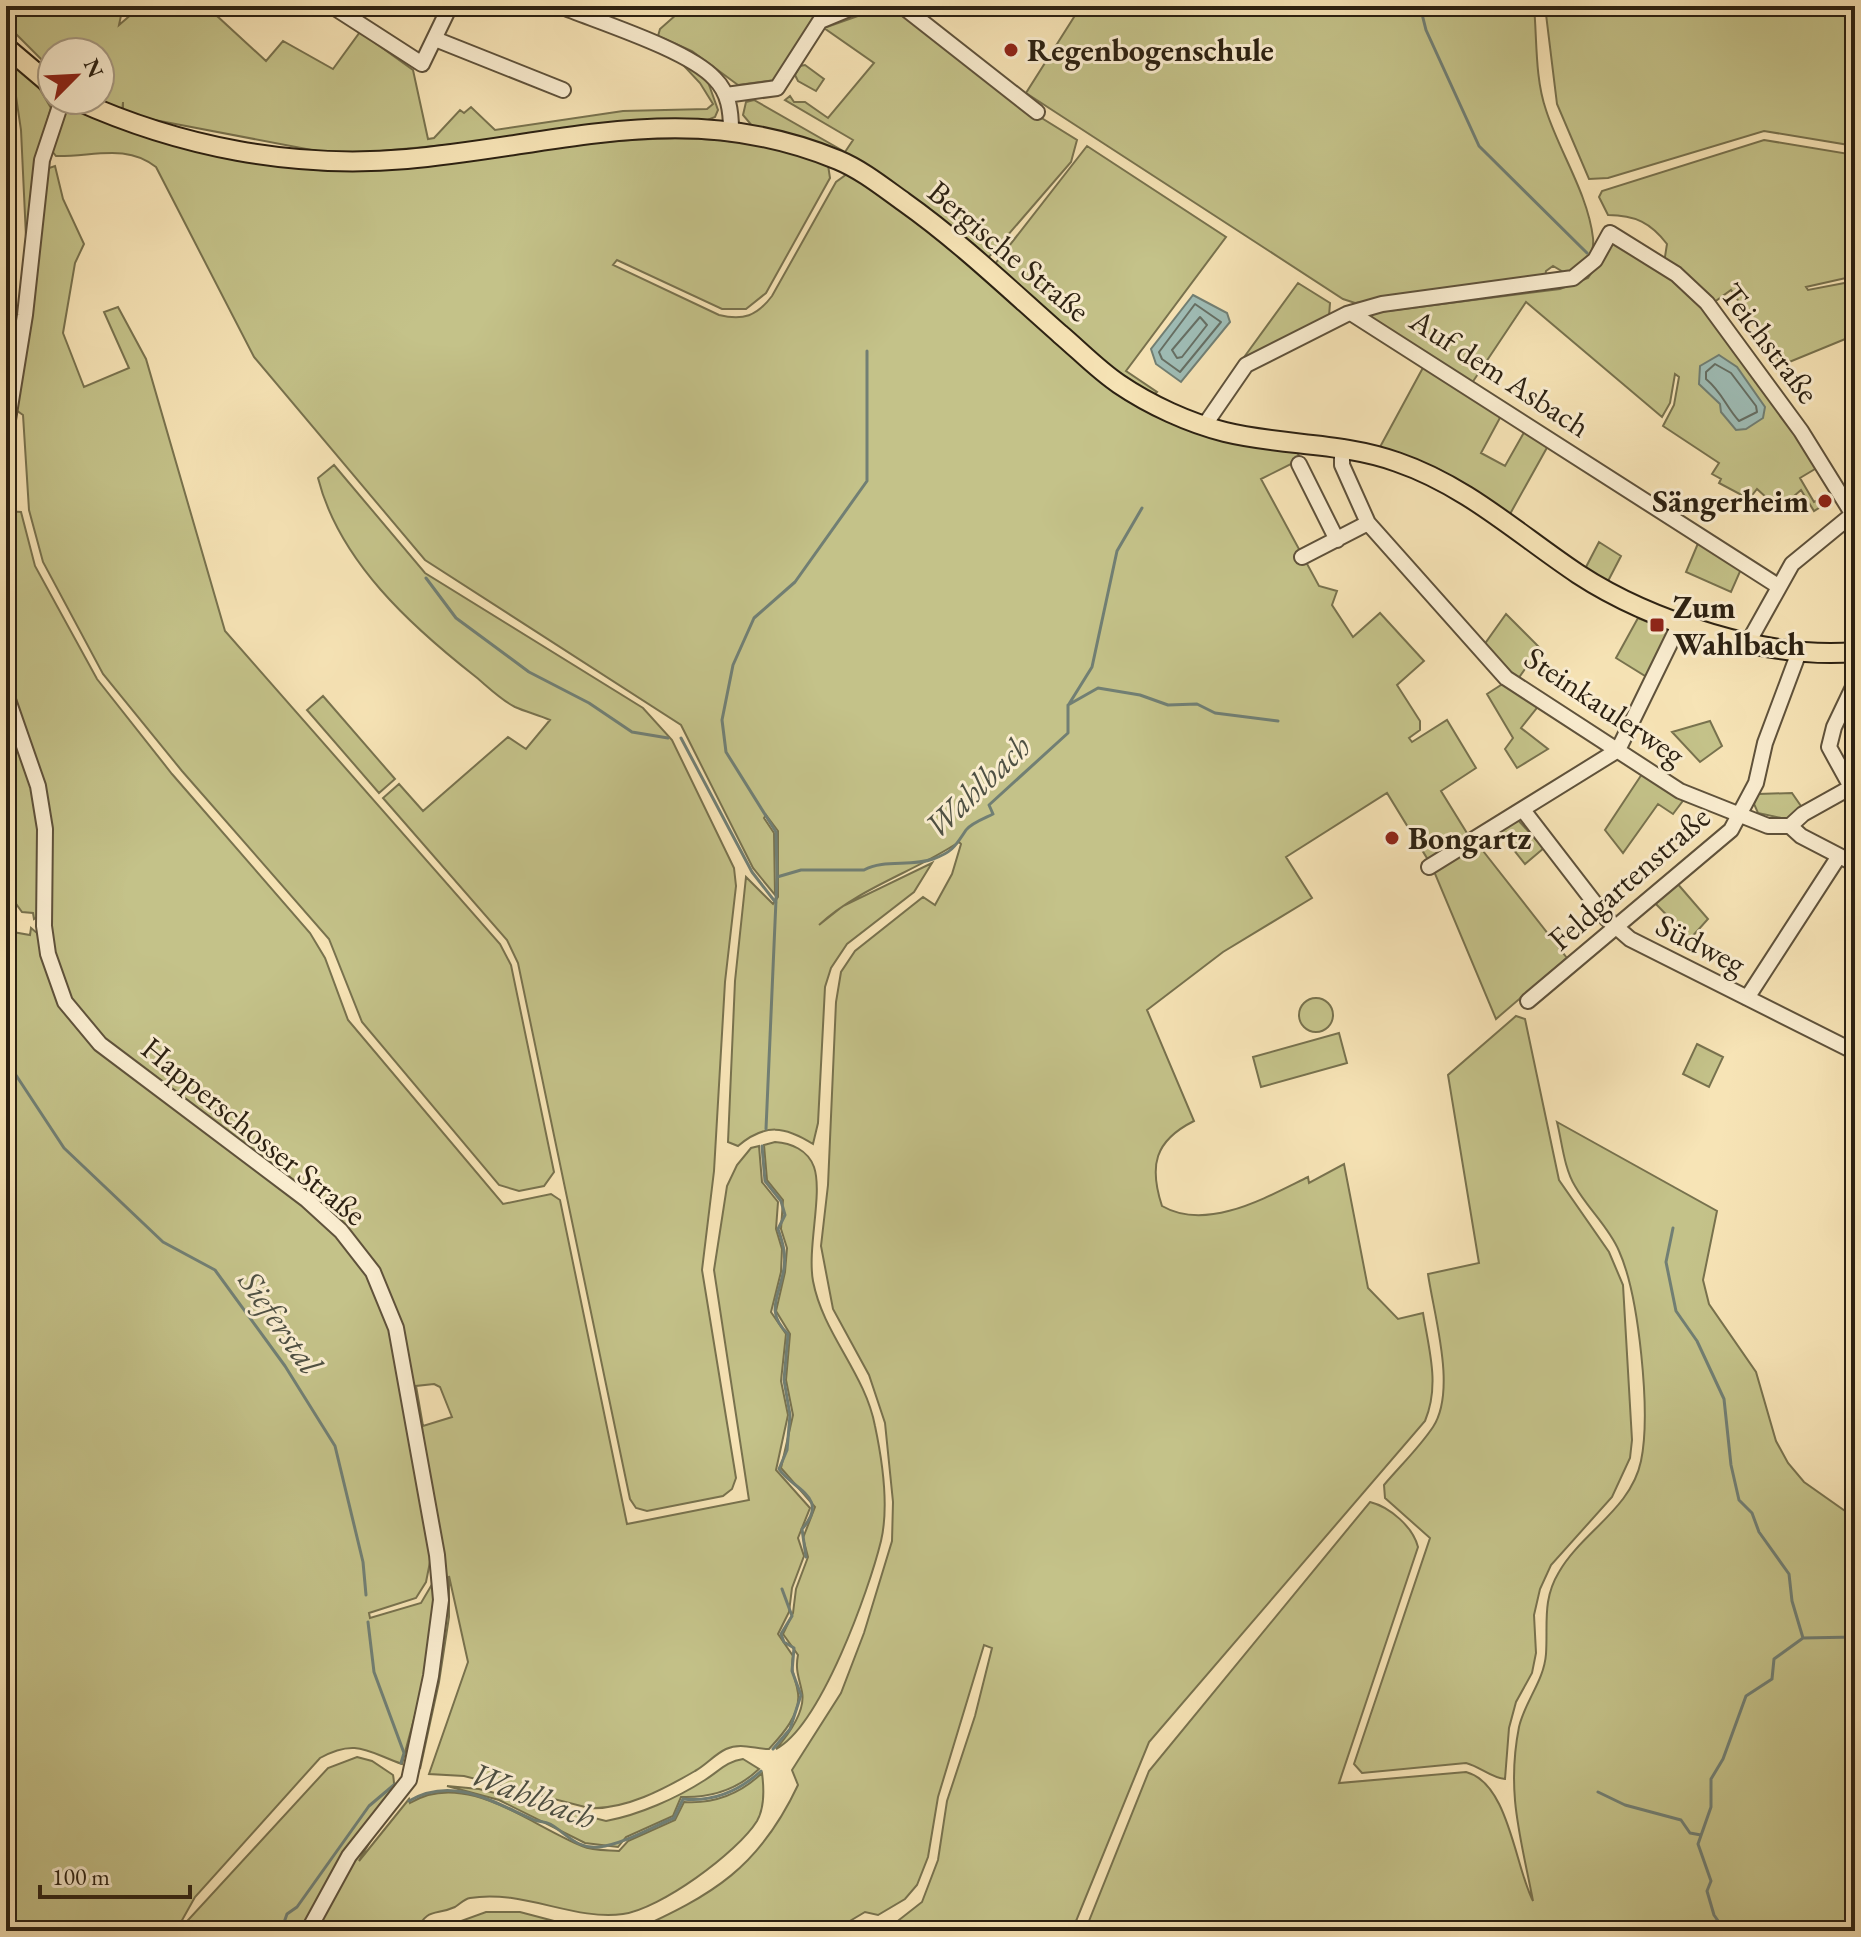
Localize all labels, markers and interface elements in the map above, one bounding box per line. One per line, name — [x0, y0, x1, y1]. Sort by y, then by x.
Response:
place label: Regenbogenschule — [1027, 29, 1274, 71]
north arrow — [36, 36, 116, 116]
marker: Regenbogenschule — [1002, 41, 1020, 59]
text: N — [77, 54, 111, 82]
street label: Bergische Straße — [919, 171, 1099, 331]
street label: Teichstraße — [1711, 274, 1829, 412]
street label: Auf dem Asbach — [1401, 299, 1598, 447]
place label: Sängerheim — [1652, 480, 1809, 522]
marker: Sängerheim — [1816, 492, 1834, 510]
place label: Zum Wahlbach — [1673, 586, 1805, 665]
marker: Zum Wahlbach — [1648, 616, 1666, 634]
street label: Steinkaulerweg — [1517, 637, 1694, 776]
water label: Wahlbach — [914, 724, 1040, 847]
street label: Feldgartenstraße — [1539, 796, 1719, 960]
place label: Bongartz — [1408, 817, 1532, 859]
marker: Bongartz — [1383, 829, 1401, 847]
street label: Südweg — [1649, 904, 1754, 985]
street label: Happerschosser Straße — [133, 1027, 375, 1235]
water label: Sieferstal — [229, 1261, 333, 1384]
water label: Wahlbach — [464, 1751, 603, 1839]
scale bar — [40, 1849, 190, 1899]
text: 100 m — [52, 1861, 110, 1892]

